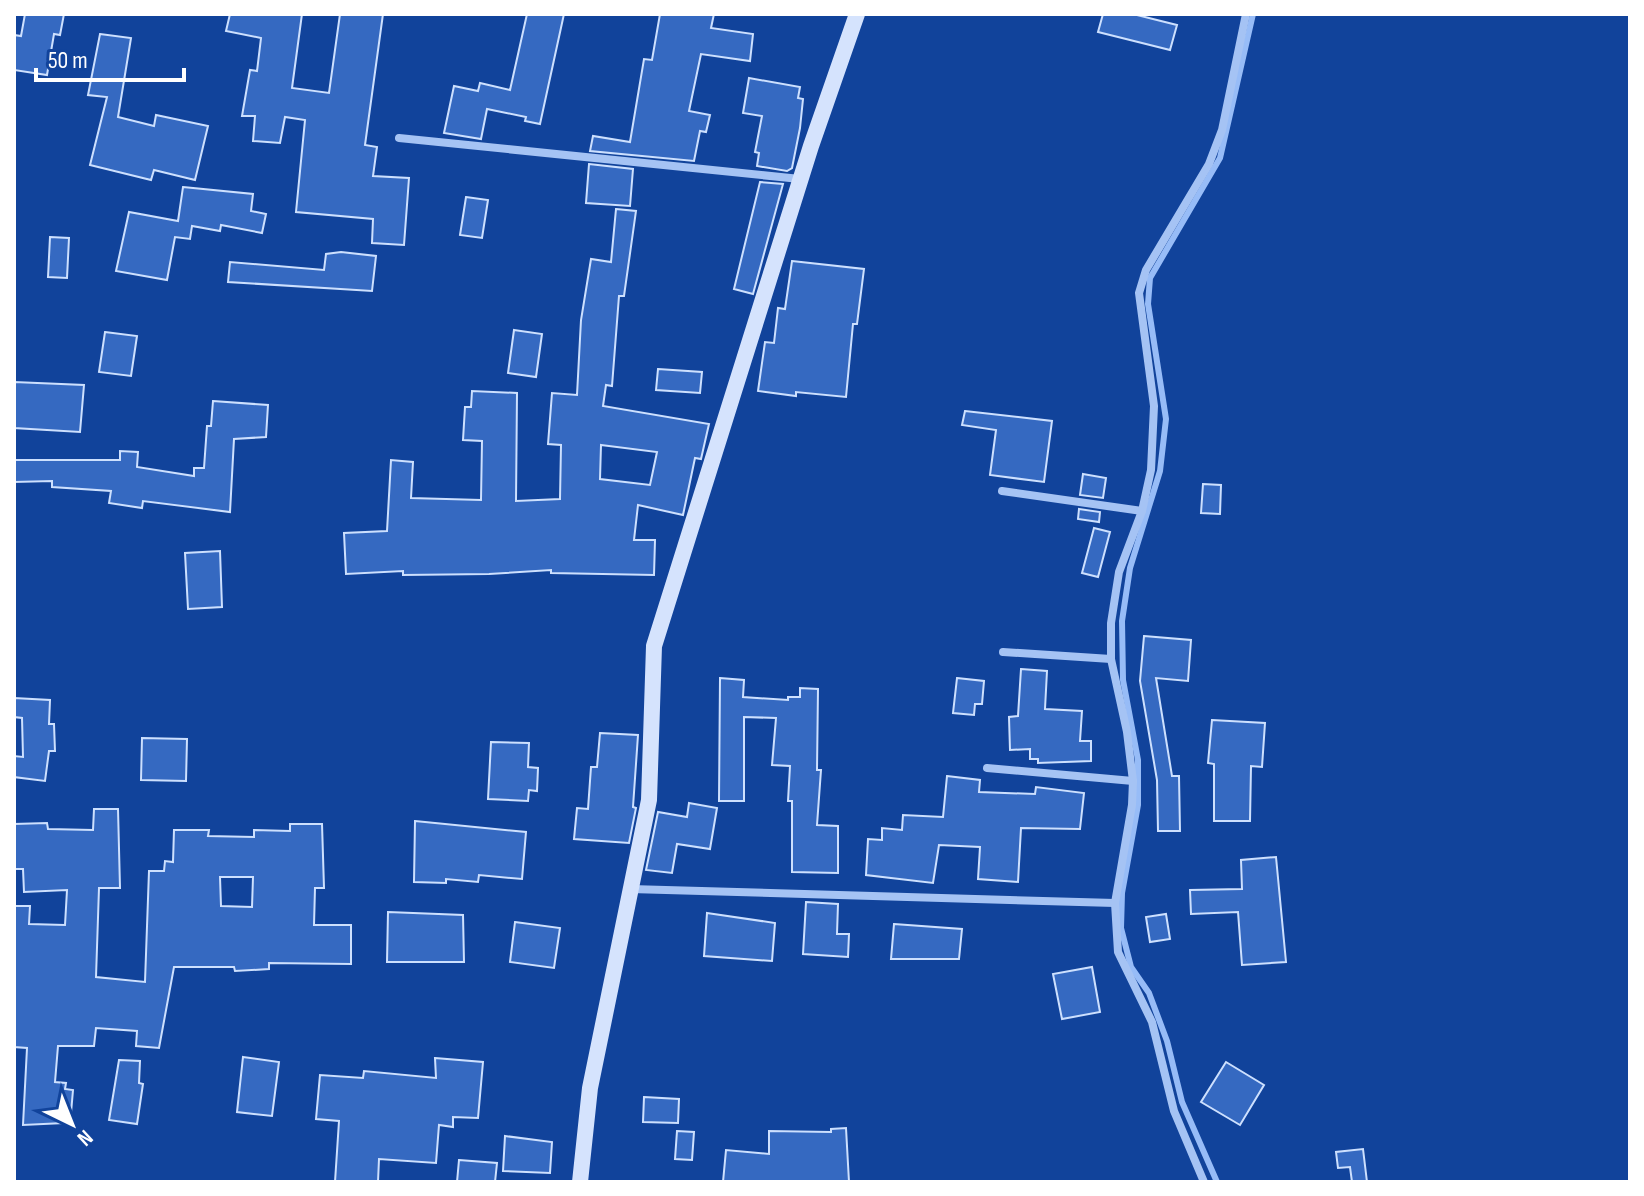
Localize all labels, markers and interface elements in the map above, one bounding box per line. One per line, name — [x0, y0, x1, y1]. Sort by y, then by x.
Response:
scale bar — [36, 32, 184, 82]
text: 50 m — [48, 46, 88, 75]
north arrow — [32, 1084, 112, 1164]
text: N — [71, 1124, 98, 1151]

